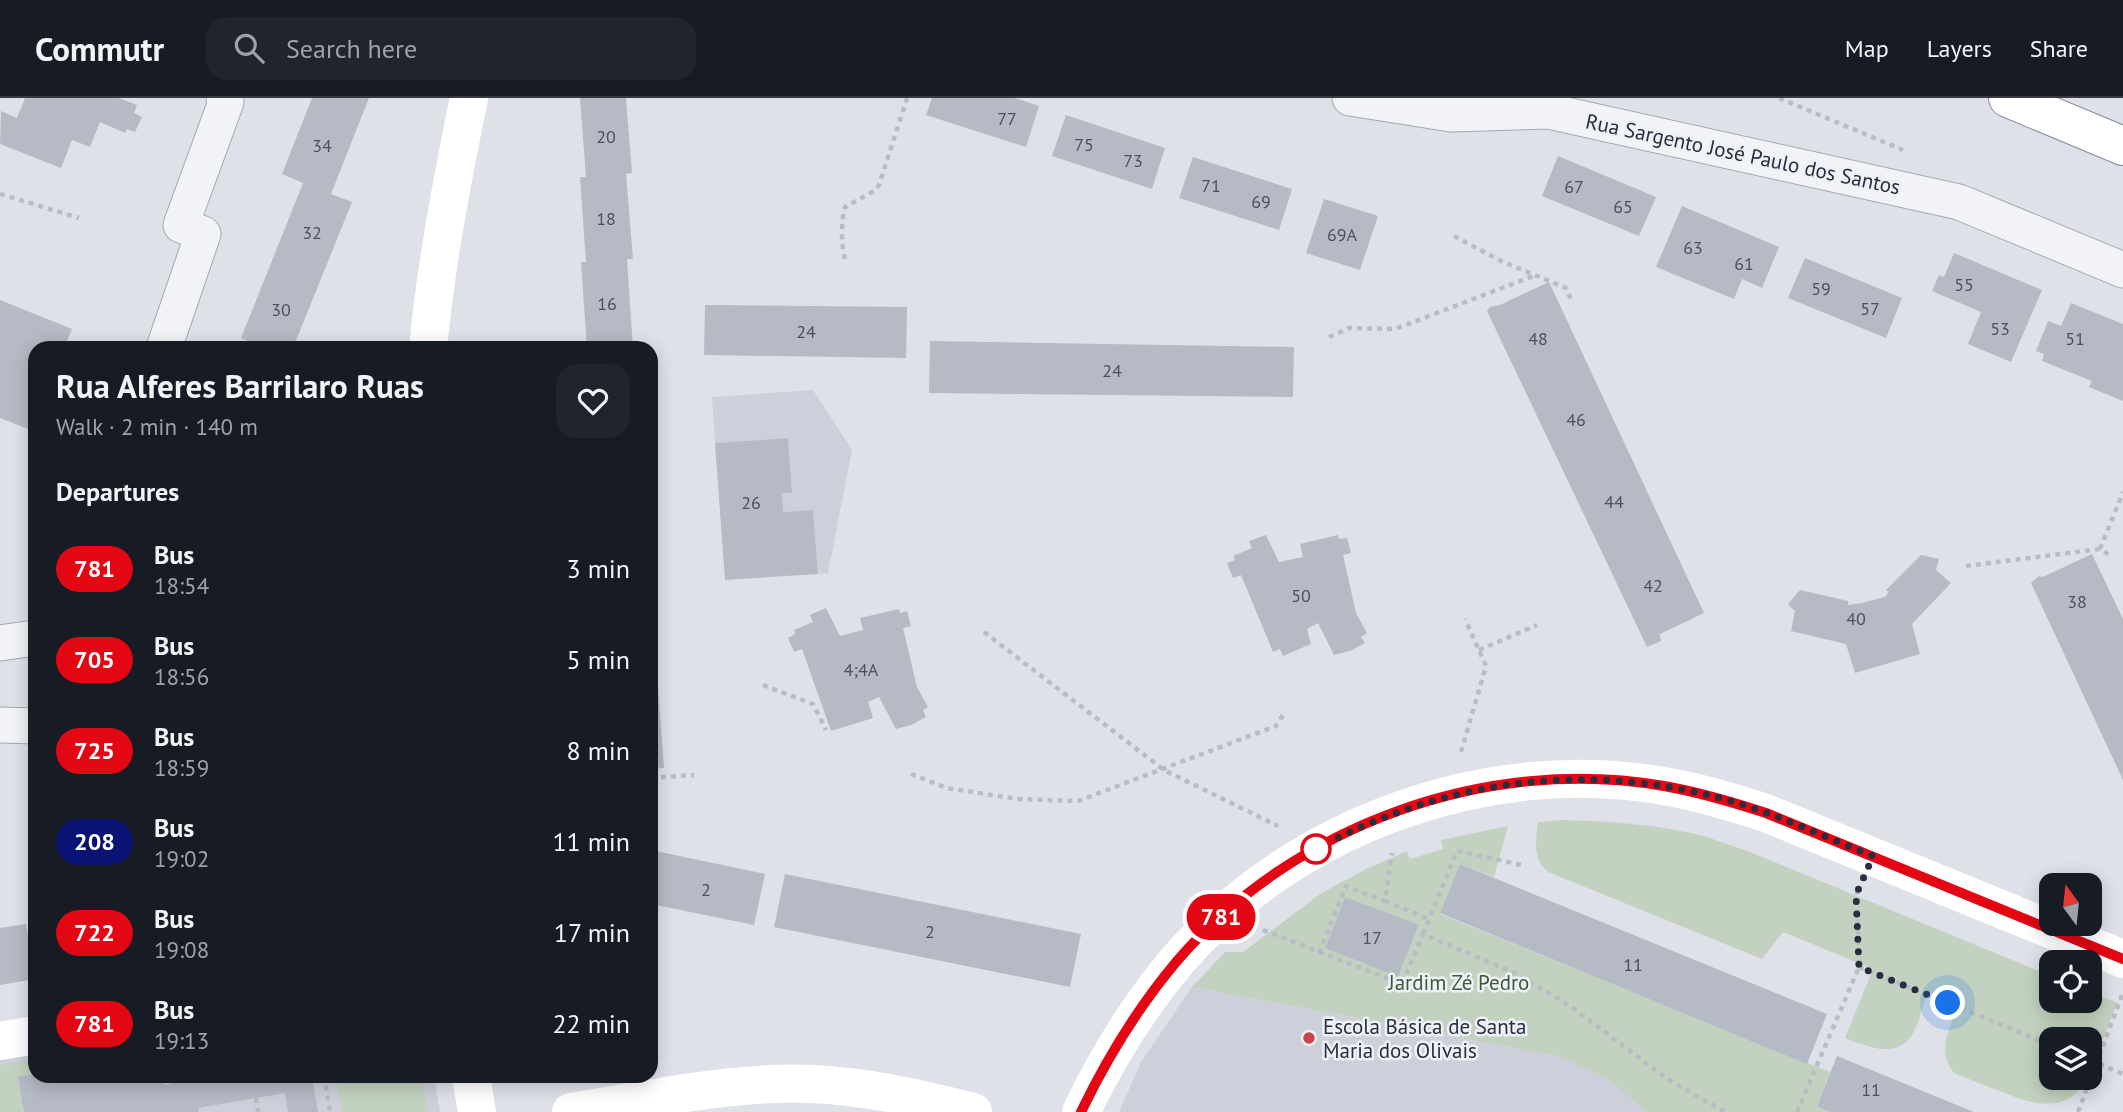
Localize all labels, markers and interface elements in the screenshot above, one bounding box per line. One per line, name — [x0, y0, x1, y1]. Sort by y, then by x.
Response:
search box — [206, 17, 696, 80]
text: Commutr — [35, 27, 164, 70]
icon: search — [230, 29, 268, 67]
text: Search here — [286, 32, 417, 65]
text: Map — [1845, 33, 1889, 64]
text: Layers — [1927, 33, 1992, 64]
text: Share — [2030, 33, 2088, 64]
house number: 77 — [997, 107, 1017, 130]
street label: Rua Sargento José Paulo dos Santos — [1583, 107, 1903, 201]
house number: 20 — [596, 125, 616, 148]
house number: 75 — [1074, 133, 1094, 156]
house number: 34 — [312, 134, 332, 157]
house number: 73 — [1123, 149, 1143, 172]
house number: 71 — [1201, 174, 1221, 197]
house number: 67 — [1564, 175, 1584, 198]
house number: 69 — [1251, 190, 1271, 213]
house number: 65 — [1613, 195, 1633, 218]
house number: 18 — [596, 207, 616, 230]
house number: 32 — [302, 221, 322, 244]
house number: 69A — [1327, 223, 1358, 246]
house number: 63 — [1683, 236, 1703, 259]
house number: 61 — [1734, 252, 1754, 275]
house number: 55 — [1954, 273, 1974, 296]
house number: 59 — [1811, 277, 1831, 300]
house number: 16 — [597, 292, 617, 315]
house number: 57 — [1860, 297, 1880, 320]
house number: 30 — [271, 298, 291, 321]
house number: 53 — [1990, 317, 2010, 340]
house number: 24 — [796, 320, 816, 343]
house number: 48 — [1528, 327, 1548, 350]
house number: 51 — [2065, 327, 2085, 350]
house number: 24 — [1102, 359, 1122, 382]
text: Rua Alferes Barrilaro Ruas — [56, 364, 424, 407]
button: heart — [556, 364, 630, 438]
house number: 46 — [1566, 408, 1586, 431]
text: Walk · 2 min · 140 m — [56, 412, 258, 441]
text: Departures — [56, 475, 179, 508]
house number: 44 — [1604, 490, 1624, 513]
house number: 26 — [741, 491, 761, 514]
text: Bus — [154, 538, 194, 571]
text: 3 min — [567, 552, 630, 585]
text: 781 — [74, 553, 115, 584]
text: 18:54 — [154, 571, 209, 600]
house number: 42 — [1643, 574, 1663, 597]
house number: 50 — [1291, 584, 1311, 607]
house number: 38 — [2067, 590, 2087, 613]
house number: 40 — [1846, 607, 1866, 630]
text: Bus — [154, 629, 194, 662]
text: 5 min — [567, 643, 630, 676]
text: 705 — [74, 644, 115, 675]
house number: 4;4A — [844, 658, 879, 681]
text: 18:56 — [154, 662, 209, 691]
text: Bus — [154, 720, 194, 753]
text: 8 min — [567, 734, 630, 767]
text: 725 — [74, 735, 115, 766]
text: 18:59 — [154, 753, 209, 782]
text: Bus — [154, 811, 194, 844]
text: 11 min — [552, 825, 630, 858]
text: 208 — [74, 826, 115, 857]
unlabelled marker — [1301, 834, 1331, 864]
text: 19:02 — [154, 844, 209, 873]
north arrow — [2039, 873, 2102, 936]
map controls — [2039, 873, 2102, 1090]
house number: 2 — [701, 878, 711, 901]
line badge: 781 — [1181, 894, 1261, 940]
text: 781 — [1201, 901, 1241, 932]
text: Bus — [154, 902, 194, 935]
text: 17 min — [554, 916, 630, 949]
text: 722 — [74, 917, 115, 948]
house number: 2 — [925, 920, 935, 943]
house number: 17 — [1362, 926, 1382, 949]
text: 19:08 — [154, 935, 209, 964]
button: locate — [2039, 950, 2102, 1013]
house number: 11 — [1623, 953, 1643, 976]
park label: Jardim Zé Pedro — [1388, 969, 1529, 996]
your location — [1930, 985, 1965, 1020]
text: Bus — [154, 993, 194, 1026]
text: 22 min — [552, 1007, 630, 1040]
text: 781 — [74, 1008, 115, 1039]
place label: Escola Básica de Santa Maria dos Olivais — [1323, 1013, 1526, 1064]
text: 19:13 — [154, 1026, 209, 1055]
button: layers — [2039, 1027, 2102, 1090]
marker: Escola Básica de Santa Maria dos Olivais — [1301, 1030, 1317, 1046]
house number: 11 — [1861, 1078, 1881, 1101]

